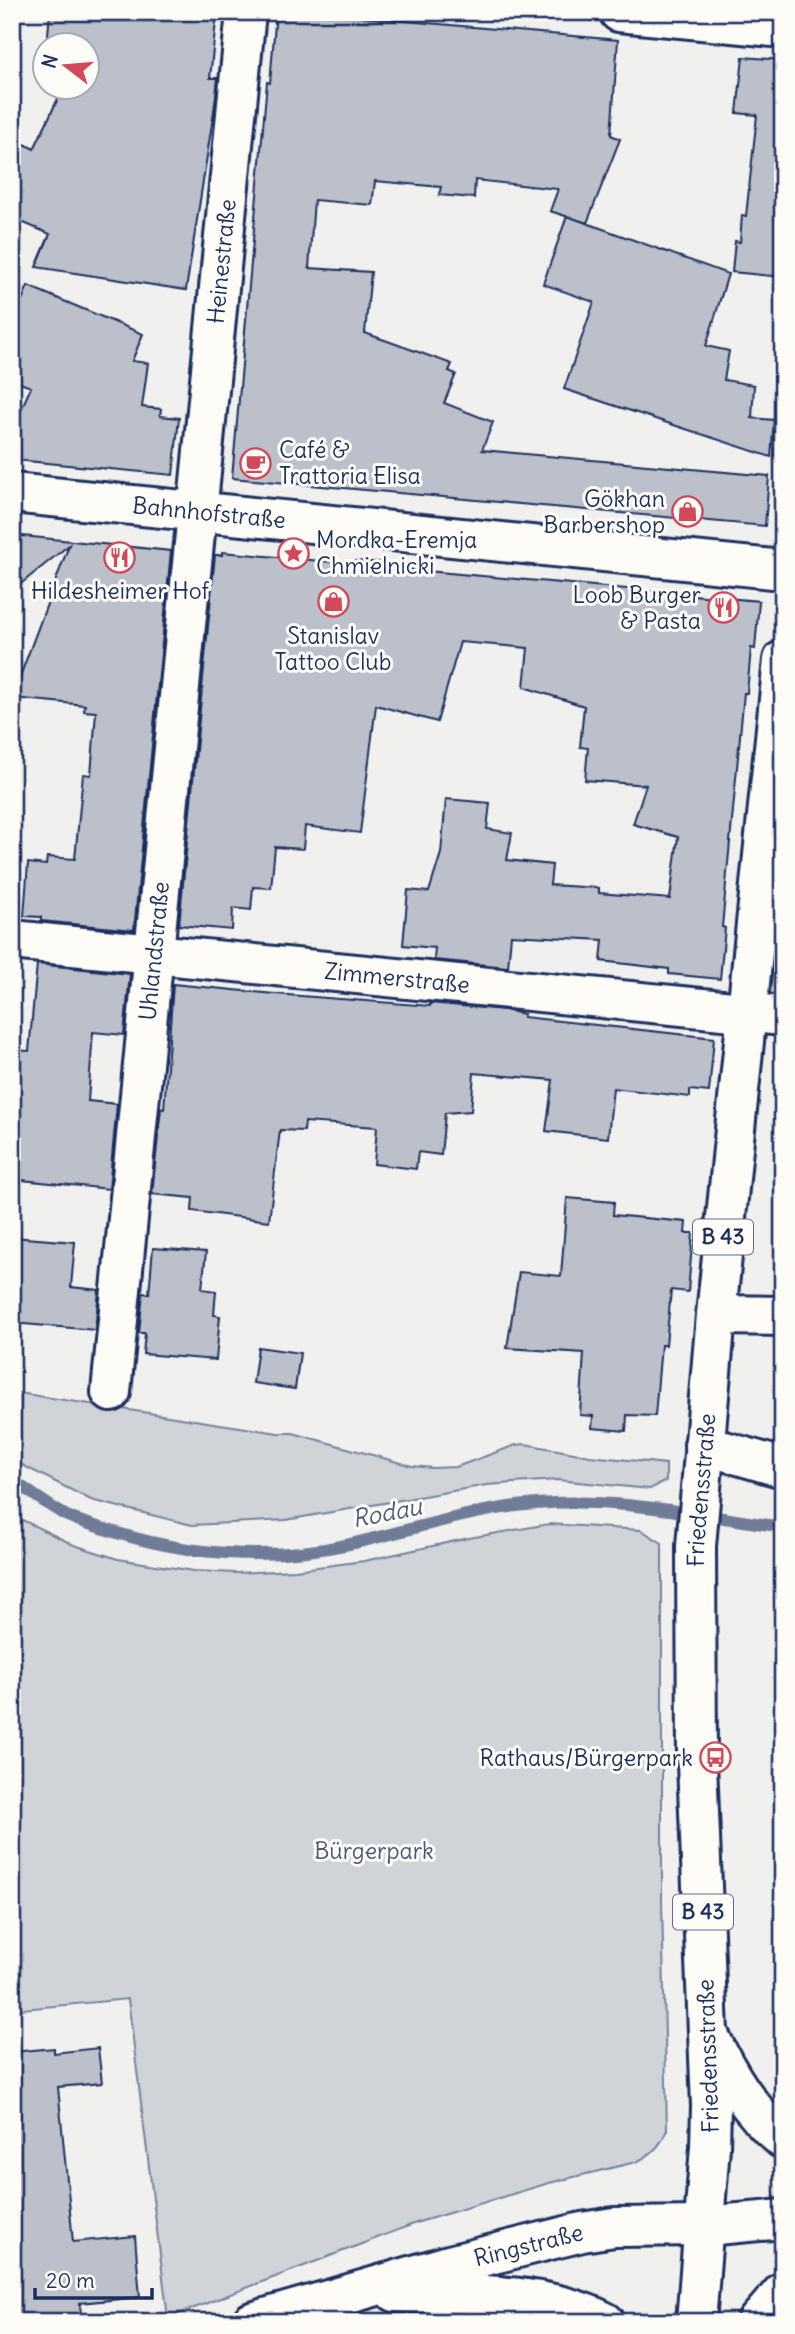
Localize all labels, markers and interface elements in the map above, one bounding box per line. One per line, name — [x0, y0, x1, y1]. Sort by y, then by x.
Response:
north arrow — [32, 32, 102, 102]
text: N — [36, 52, 63, 71]
street label: Heinestraße — [201, 198, 242, 325]
place label: Café & Trattoria Elisa — [279, 435, 421, 490]
cafe icon: Café & Trattoria Elisa — [239, 446, 273, 480]
place label: Gökhan Barbershop — [543, 484, 665, 539]
street label: Bahnhofstraße — [131, 490, 287, 534]
shop icon: Gökhan Barbershop — [671, 495, 705, 529]
place label: Mordka-Eremja Chmielnicki — [316, 525, 477, 580]
place icon: Mordka-Eremja Chmielnicki — [276, 536, 310, 570]
restaurant icon: Hildesheimer Hof — [103, 540, 137, 574]
place label: Hildesheimer Hof — [31, 576, 210, 605]
place label: Loob Burger & Pasta — [572, 580, 702, 635]
shop icon: Stanislav Tattoo Club — [316, 585, 350, 619]
restaurant icon: Loob Burger & Pasta — [707, 591, 741, 625]
place label: Stanislav Tattoo Club — [275, 621, 391, 676]
street label: Uhlandstraße — [132, 880, 175, 1022]
street label: Zimmerstraße — [323, 956, 471, 999]
road number: B 43 — [693, 1220, 753, 1254]
street label: Friedensstraße — [681, 1412, 721, 1567]
water label: Rodau — [349, 1490, 426, 1533]
bus stop icon: Rathaus/Bürgerpark — [699, 1741, 733, 1775]
place label: Rathaus/Bürgerpark — [479, 1743, 693, 1772]
park label: Bürgerpark — [314, 1836, 434, 1865]
road number: B 43 — [673, 1895, 733, 1930]
street label: Friedensstraße — [690, 1979, 725, 2133]
street label: Ringstraße — [471, 2217, 586, 2272]
scale bar — [35, 2257, 152, 2301]
text: 20 m — [46, 2267, 95, 2294]

